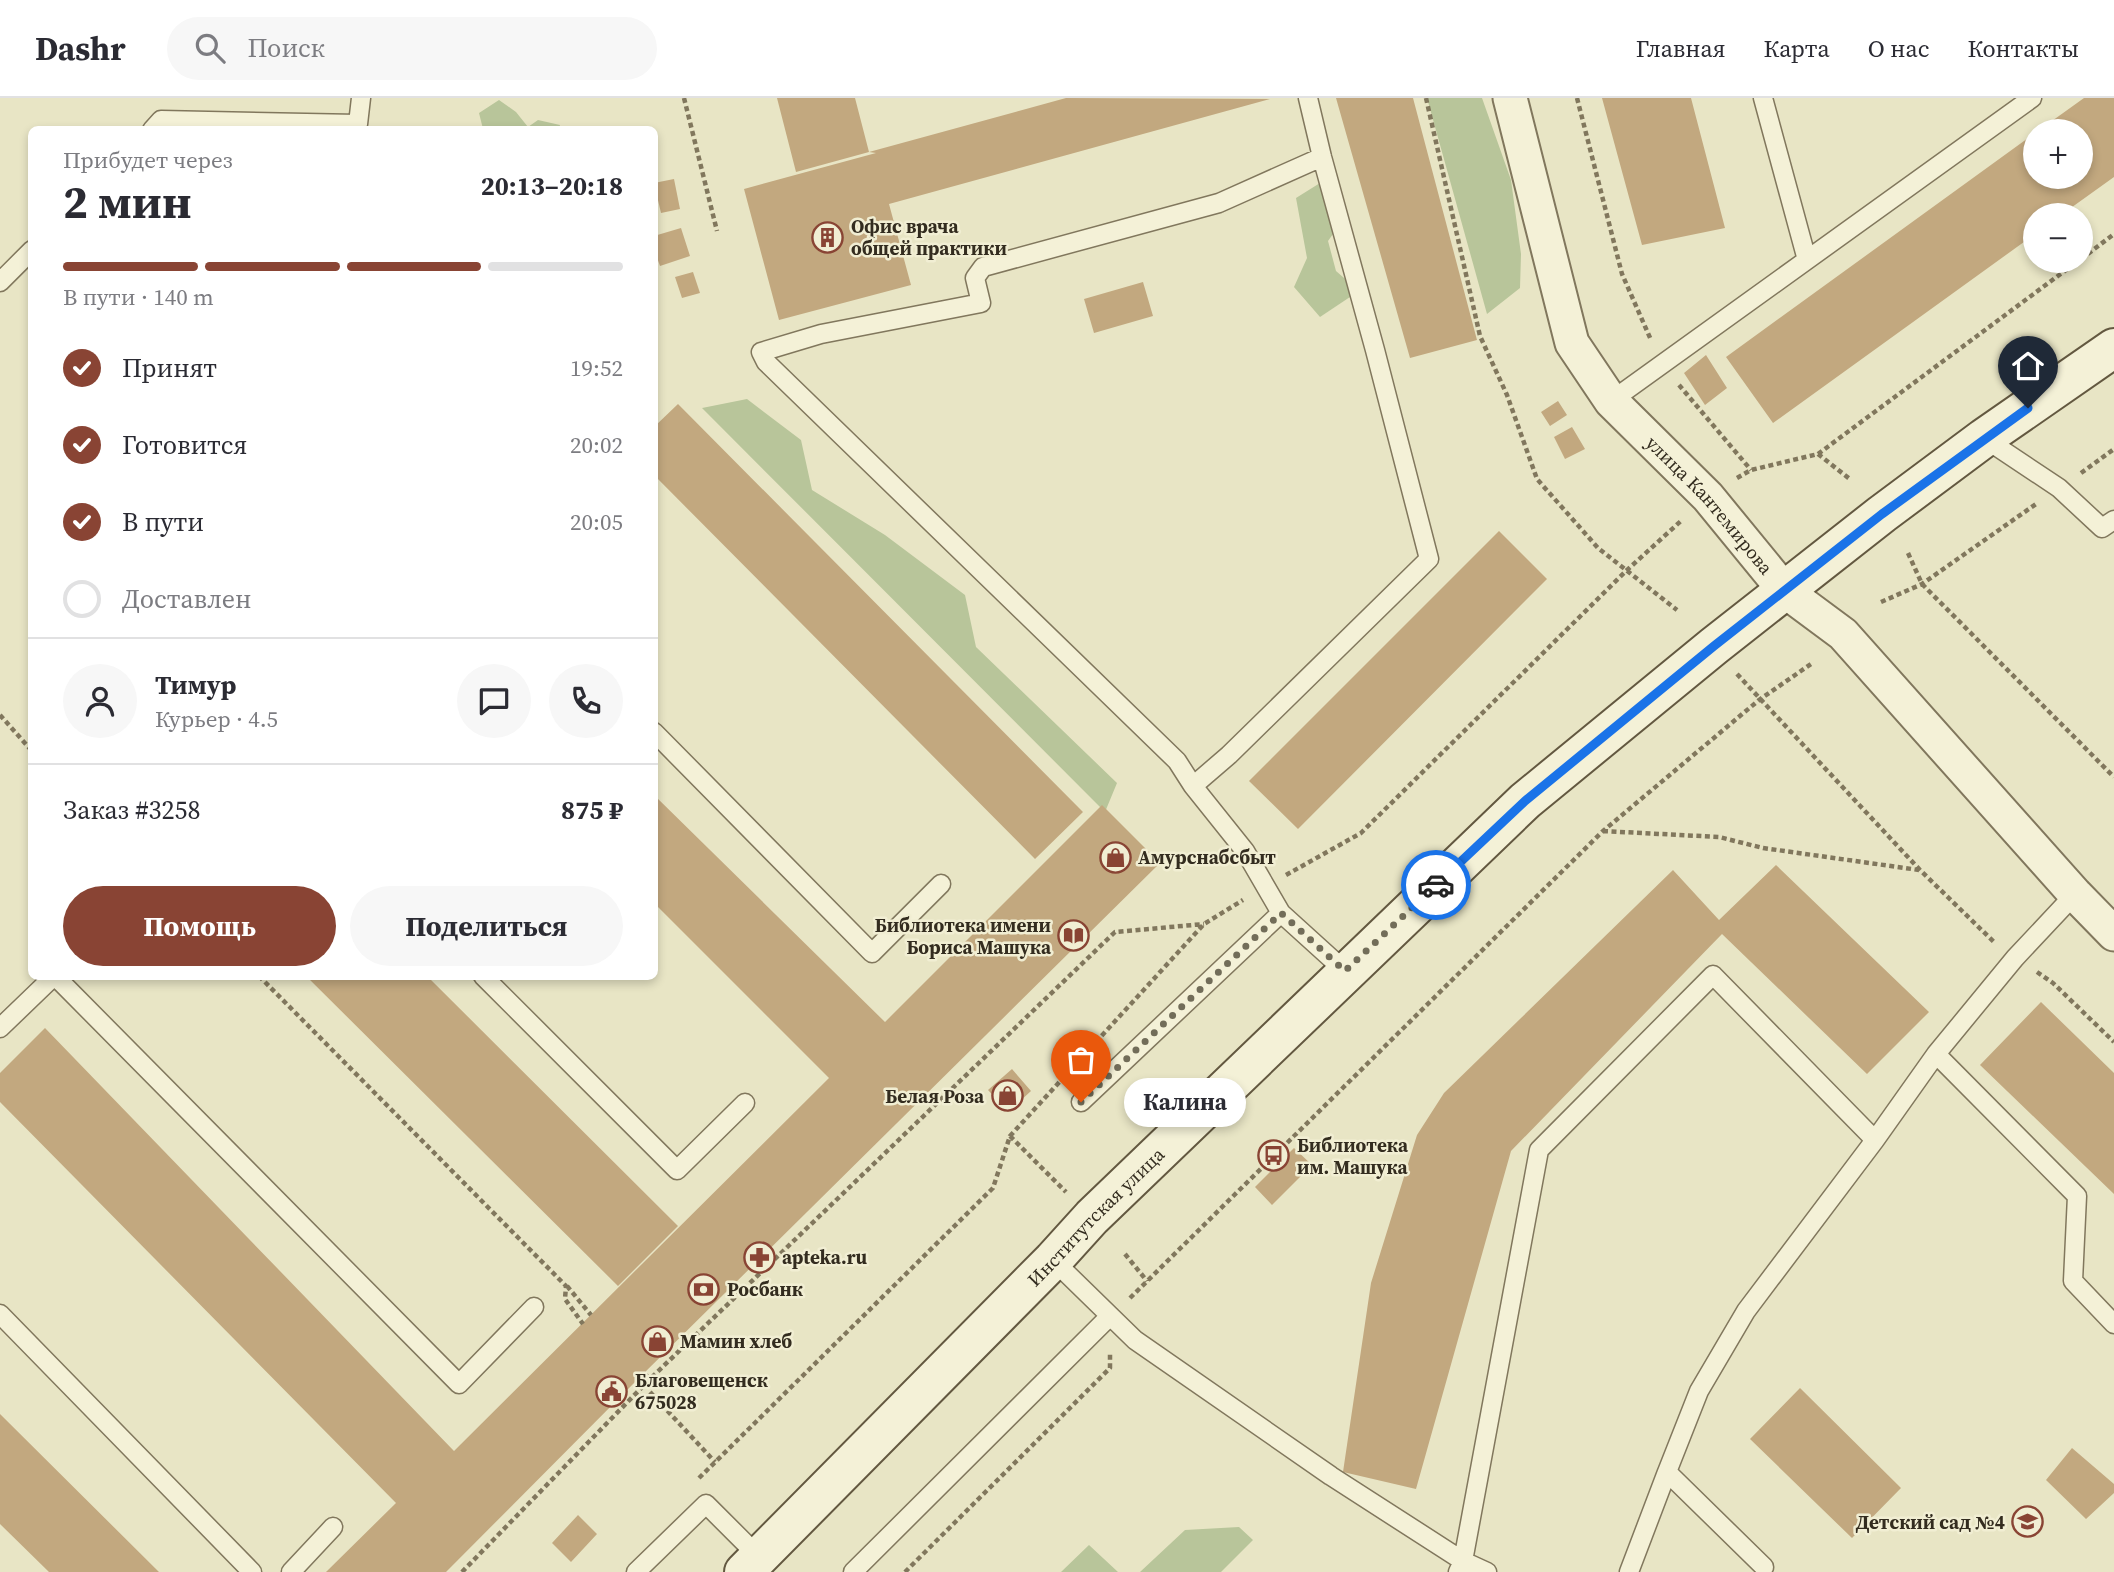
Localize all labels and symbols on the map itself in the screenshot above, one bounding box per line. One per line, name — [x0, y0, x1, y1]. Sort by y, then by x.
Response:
place label: Офис врача общей практики — [851, 213, 1007, 261]
building icon: Офис врача общей практики — [811, 220, 845, 254]
pin — [1998, 336, 2058, 408]
street label: улица Кантемирова — [1640, 430, 1779, 580]
shop icon: Амурснабсбыт — [1098, 840, 1132, 874]
place label: Амурснабсбыт — [1138, 844, 1276, 870]
courier — [1401, 850, 1471, 920]
place label: Библиотека имени Бориса Машука — [875, 912, 1052, 960]
library icon: Библиотека имени Бориса Машука — [1057, 919, 1091, 953]
pin — [1051, 1030, 1111, 1102]
callout: Калина — [1123, 1077, 1246, 1126]
shop icon: Белая Роза — [990, 1079, 1024, 1113]
place label: Белая Роза — [885, 1083, 985, 1109]
place label: Библиотека им. Машука — [1297, 1132, 1409, 1180]
bus stop icon: Библиотека им. Машука — [1257, 1139, 1291, 1173]
street label: Институтская улица — [1021, 1141, 1170, 1292]
pharmacy icon: apteka.ru — [742, 1240, 776, 1274]
place label: apteka.ru — [782, 1244, 867, 1270]
bank icon: Росбанк — [687, 1272, 721, 1306]
place label: Росбанк — [727, 1276, 804, 1302]
shop icon: Мамин хлеб — [640, 1324, 674, 1358]
place label: Мамин хлеб — [680, 1328, 792, 1354]
place label: Благовещенск 675028 — [635, 1367, 769, 1415]
public building icon: Благовещенск 675028 — [595, 1374, 629, 1408]
school or university icon: Детский сад №4 — [2011, 1505, 2045, 1539]
place label: Детский сад №4 — [1856, 1509, 2005, 1535]

